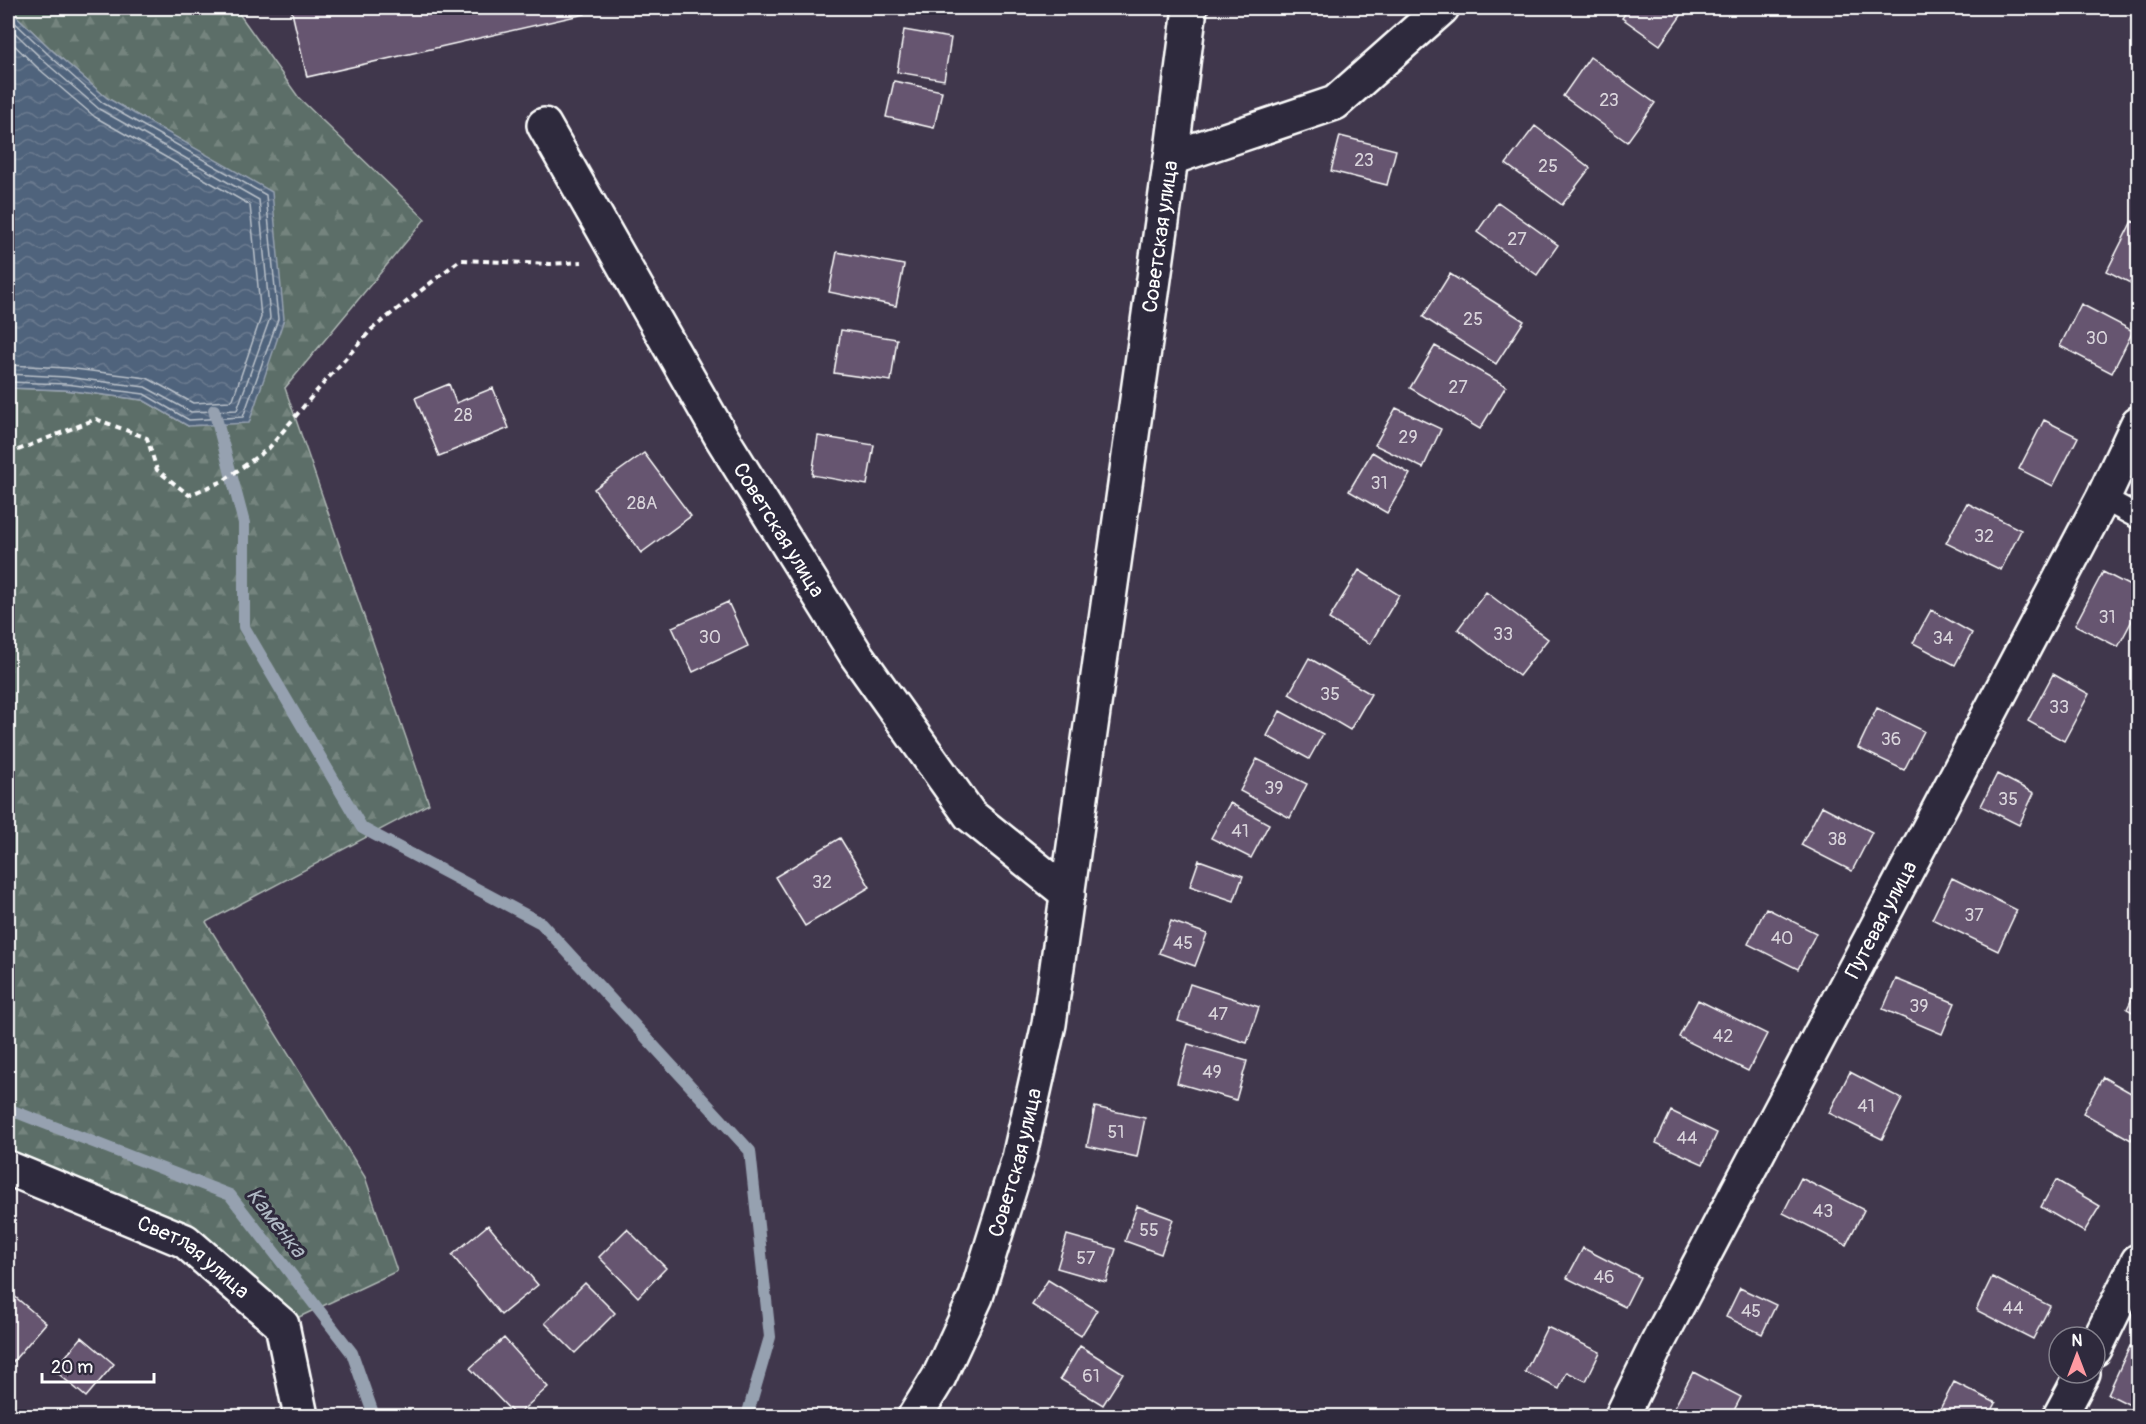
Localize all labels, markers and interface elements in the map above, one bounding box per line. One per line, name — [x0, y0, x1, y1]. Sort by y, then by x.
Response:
house number: 23 — [1599, 89, 1619, 112]
house number: 23 — [1354, 149, 1374, 172]
house number: 25 — [1538, 155, 1558, 178]
street label: Советская улица — [1136, 159, 1185, 314]
house number: 27 — [1507, 228, 1527, 251]
house number: 25 — [1463, 308, 1483, 331]
house number: 30 — [2086, 327, 2108, 350]
house number: 27 — [1448, 376, 1468, 399]
house number: 28 — [453, 404, 473, 427]
house number: 29 — [1398, 426, 1418, 449]
street label: Советская улица — [727, 458, 830, 602]
house number: 31 — [1370, 472, 1388, 495]
house number: 28А — [627, 492, 658, 515]
house number: 32 — [1974, 525, 1994, 548]
house number: 31 — [2098, 606, 2116, 629]
house number: 33 — [1493, 623, 1513, 646]
house number: 30 — [699, 626, 721, 649]
house number: 34 — [1933, 627, 1954, 650]
house number: 35 — [1320, 683, 1340, 706]
house number: 33 — [2049, 696, 2069, 719]
house number: 36 — [1881, 728, 1901, 751]
house number: 39 — [1264, 777, 1284, 800]
house number: 35 — [1998, 788, 2018, 811]
house number: 41 — [1231, 820, 1249, 843]
house number: 38 — [1827, 828, 1847, 851]
street label: Путевая улица — [1839, 856, 1923, 983]
house number: 32 — [812, 871, 832, 894]
house number: 37 — [1964, 904, 1984, 927]
house number: 40 — [1771, 927, 1793, 950]
house number: 45 — [1173, 932, 1193, 955]
house number: 39 — [1909, 995, 1929, 1018]
house number: 47 — [1208, 1003, 1228, 1026]
house number: 42 — [1713, 1025, 1733, 1048]
house number: 49 — [1202, 1061, 1222, 1084]
street label: Советская улица — [982, 1086, 1048, 1241]
house number: 41 — [1857, 1095, 1875, 1118]
house number: 51 — [1108, 1121, 1124, 1144]
house number: 44 — [1677, 1127, 1698, 1150]
water label: Каменка — [240, 1182, 313, 1264]
house number: 43 — [1813, 1200, 1833, 1223]
street label: Светлая улица — [133, 1210, 255, 1305]
house number: 55 — [1139, 1219, 1159, 1242]
house number: 57 — [1076, 1247, 1096, 1270]
house number: 46 — [1594, 1266, 1614, 1289]
house number: 44 — [2003, 1297, 2024, 1320]
house number: 45 — [1741, 1300, 1761, 1323]
north arrow — [2047, 1325, 2107, 1385]
text: N — [2072, 1331, 2083, 1351]
scale bar — [42, 1346, 154, 1384]
text: 20 m — [51, 1356, 93, 1379]
house number: 61 — [1082, 1365, 1100, 1388]

